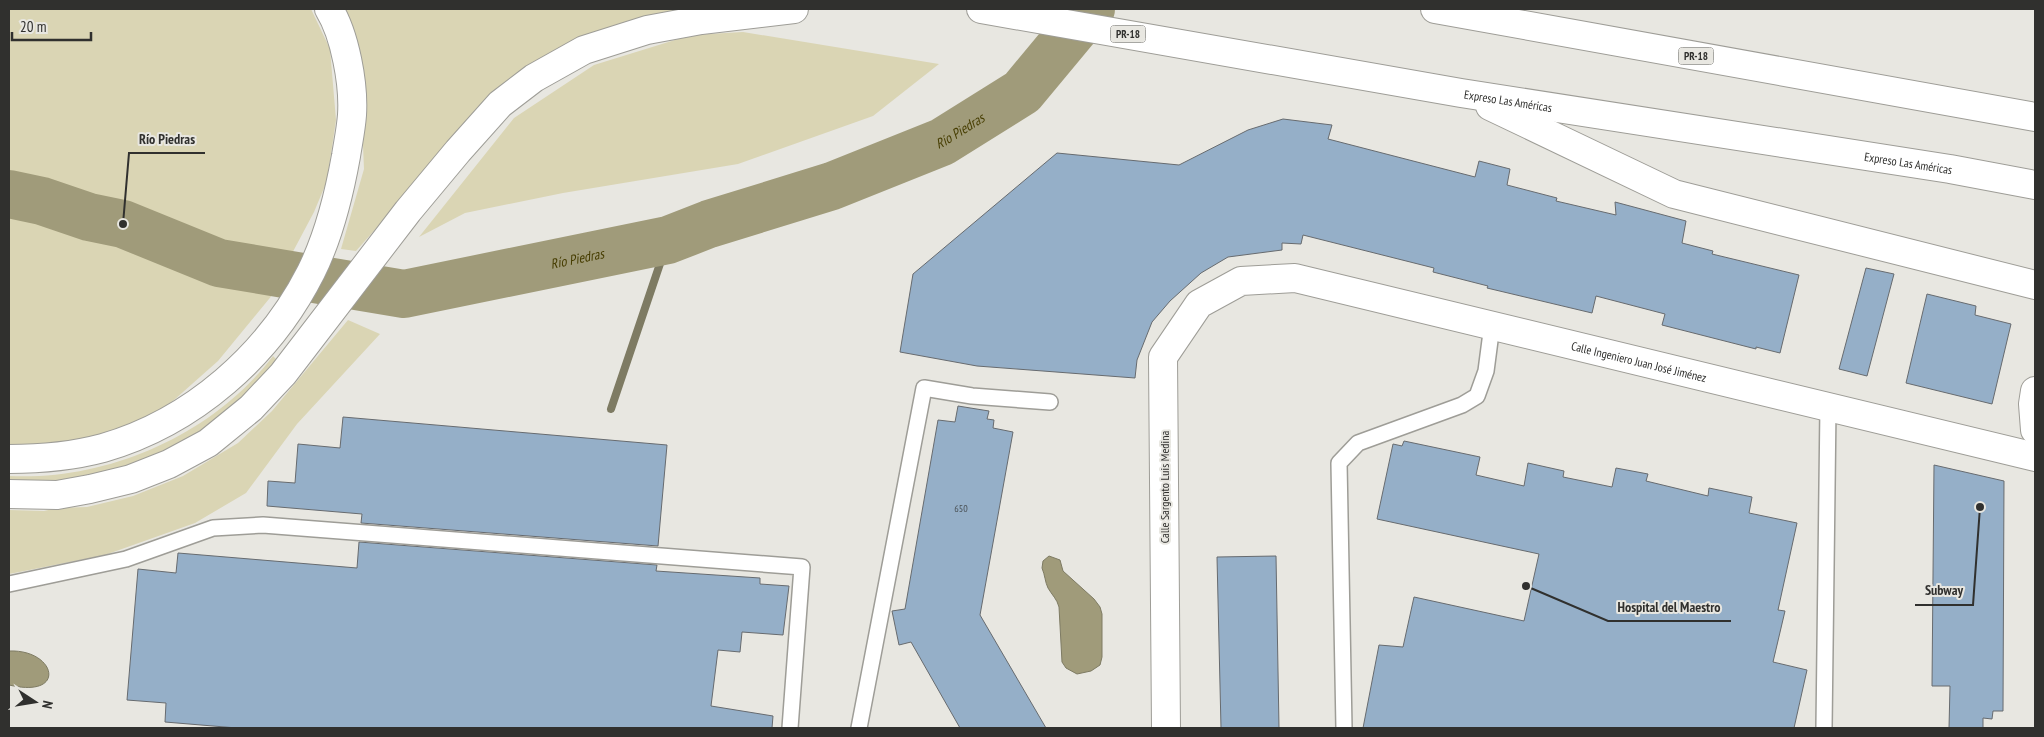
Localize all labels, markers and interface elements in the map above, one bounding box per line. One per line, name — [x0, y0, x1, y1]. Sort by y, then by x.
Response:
scale bar — [12, 10, 91, 42]
text: 20 m — [20, 17, 46, 36]
road number: PR-18 — [1110, 26, 1146, 42]
road number: PR-18 — [1678, 48, 1714, 64]
street label: Expreso Las Américas — [1463, 86, 1553, 115]
water label: Río Piedras — [933, 108, 989, 153]
callout: Río Piedras — [129, 124, 205, 153]
text: Río Piedras — [139, 130, 195, 148]
street label: Expreso Las Américas — [1863, 148, 1954, 177]
water label: Río Piedras — [549, 244, 607, 273]
street label: Calle Ingeniero Juan José Jiménez — [1570, 338, 1708, 385]
street label: Calle Sargento Luis Medina — [1157, 431, 1172, 543]
house number: 650 — [954, 502, 968, 515]
callout: Subway — [1915, 576, 1973, 605]
text: Subway — [1925, 581, 1964, 599]
callout: Hospital del Maestro — [1608, 592, 1731, 621]
text: Hospital del Maestro — [1618, 598, 1721, 616]
north arrow — [10, 677, 60, 727]
text: N — [38, 699, 57, 710]

